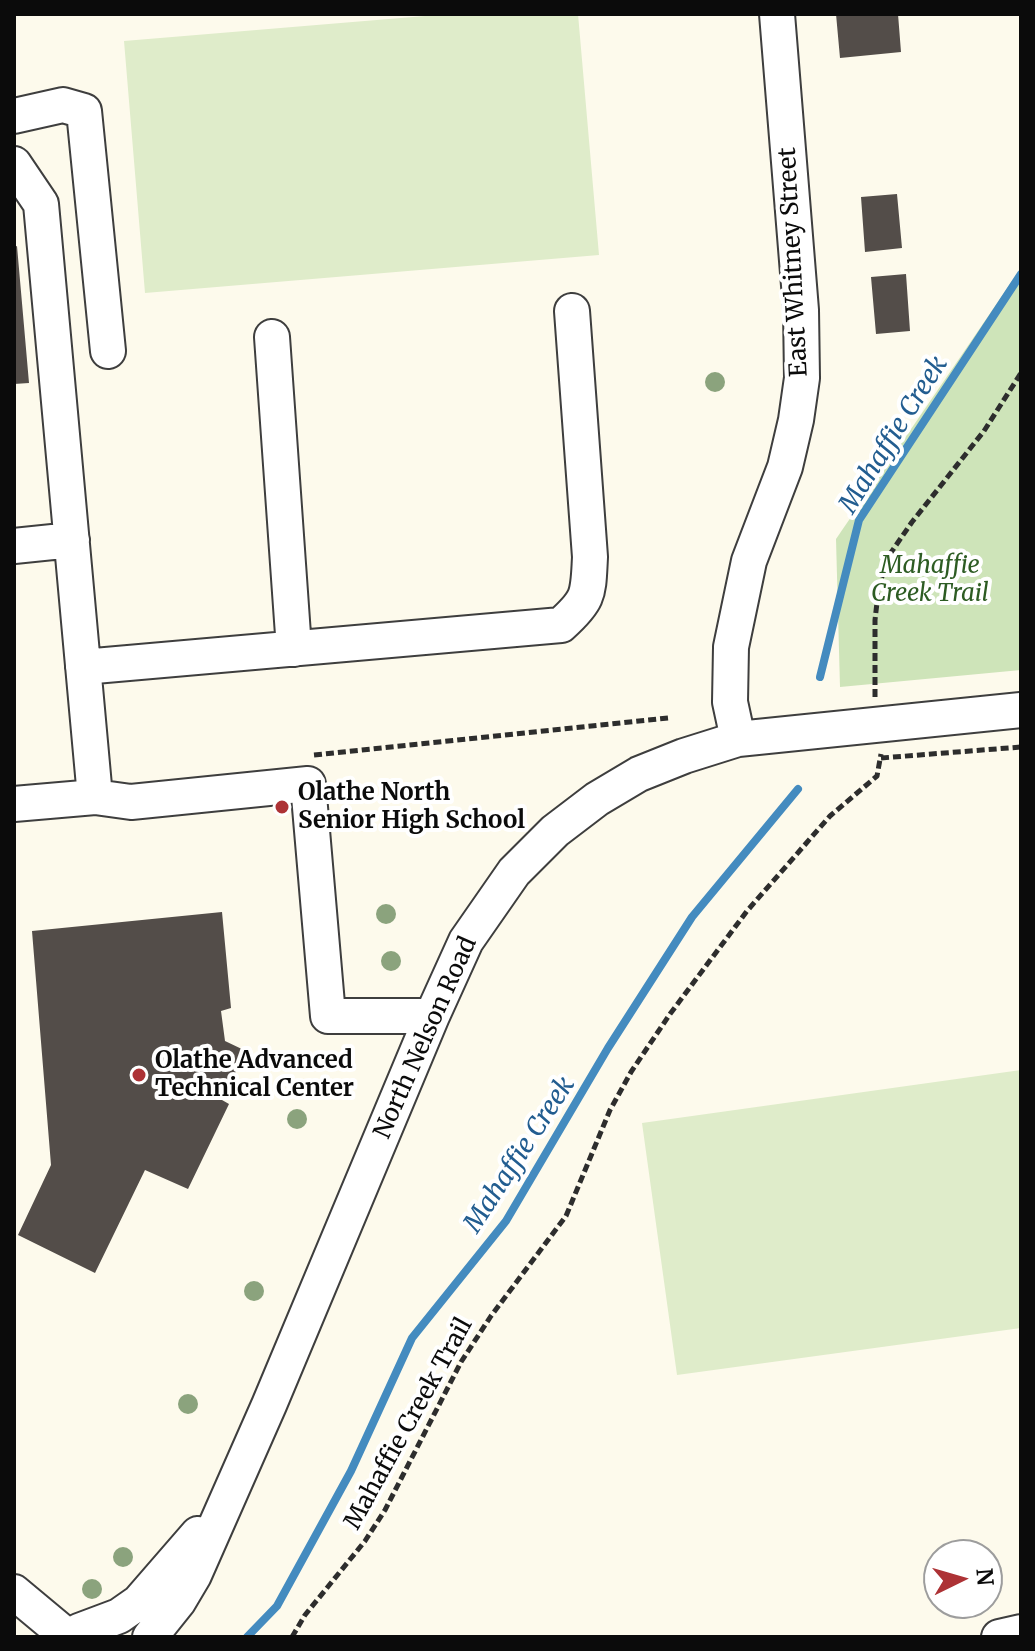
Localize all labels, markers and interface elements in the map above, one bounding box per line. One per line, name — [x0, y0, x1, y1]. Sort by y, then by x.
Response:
street label: East Whitney Street — [774, 146, 814, 378]
water label: Mahaffie Creek — [833, 351, 955, 519]
park label: Mahaffie Creek Trail — [871, 552, 989, 608]
place label: Olathe North Senior High School — [298, 779, 525, 835]
marker: Olathe North Senior High School — [273, 798, 291, 816]
street label: North Nelson Road — [369, 933, 483, 1143]
place label: Olathe Advanced Technical Center — [155, 1047, 354, 1103]
marker: Olathe Advanced Technical Center — [130, 1066, 148, 1084]
water label: Mahaffie Creek — [458, 1071, 582, 1239]
street label: Mahaffie Creek Trail — [339, 1313, 479, 1535]
north arrow — [923, 1539, 1003, 1619]
text: N — [970, 1567, 1000, 1587]

